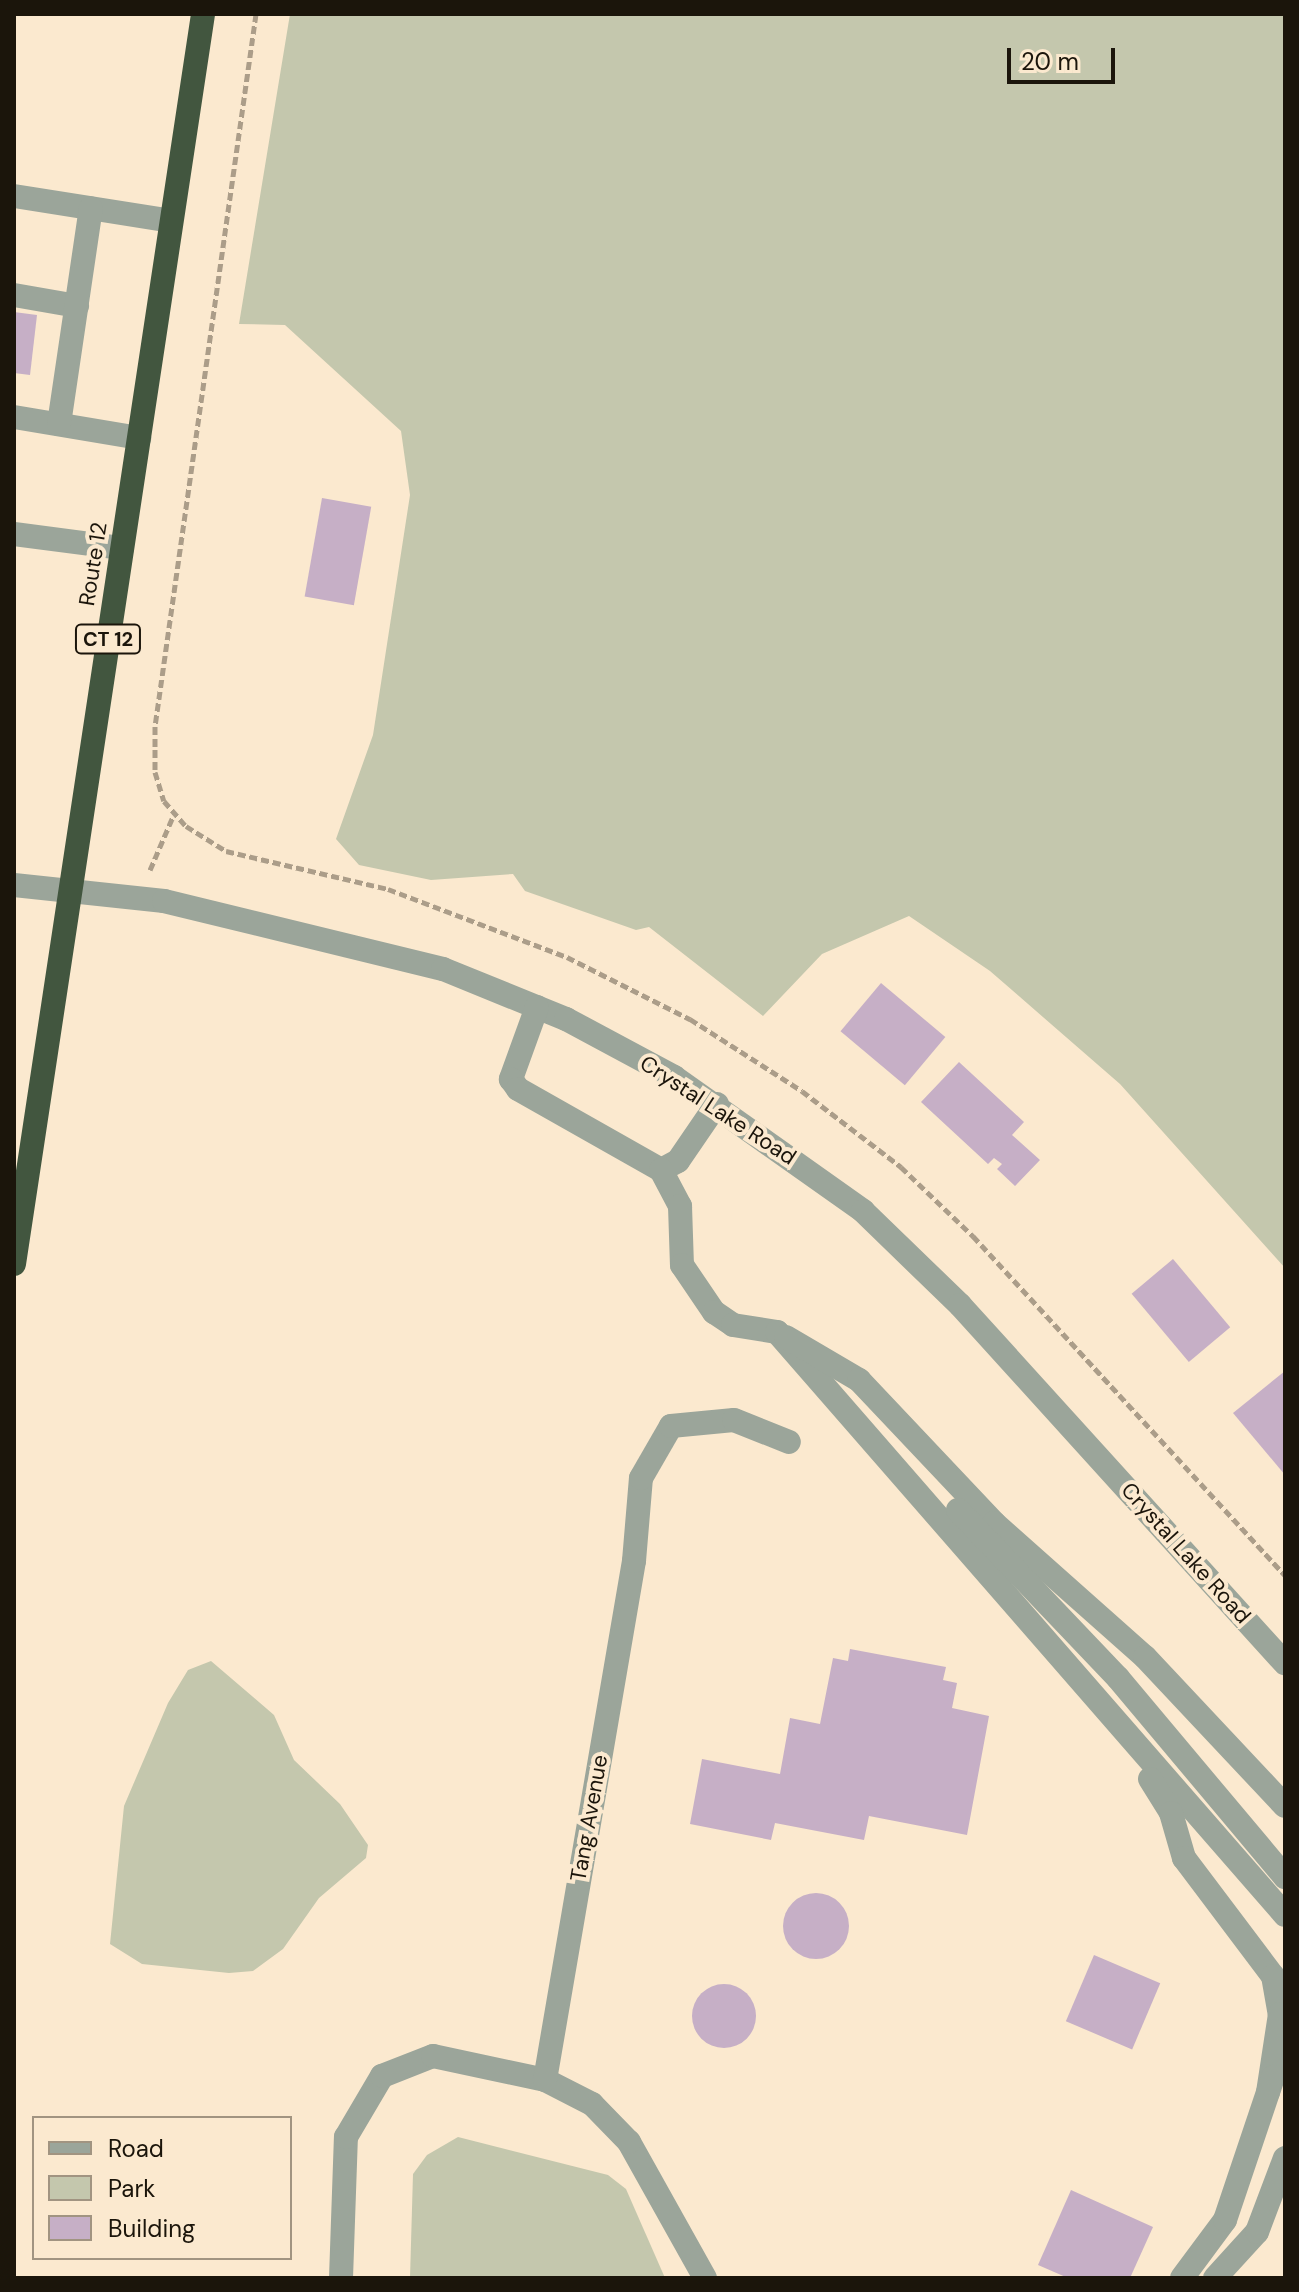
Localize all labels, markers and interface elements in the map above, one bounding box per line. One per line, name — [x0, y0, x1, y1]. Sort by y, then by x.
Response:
scale bar — [1011, 32, 1119, 82]
text: 20 m — [1021, 46, 1079, 77]
street label: Route 12 — [73, 520, 113, 608]
road number: CT 12 — [74, 623, 142, 655]
street label: Crystal Lake Road — [635, 1050, 801, 1170]
street label: Crystal Lake Road — [1116, 1477, 1256, 1629]
street label: Tang Avenue — [565, 1753, 613, 1883]
legend — [32, 2116, 292, 2260]
text: Road — [108, 2133, 164, 2164]
text: Park — [108, 2173, 155, 2204]
text: Building — [108, 2213, 195, 2244]

